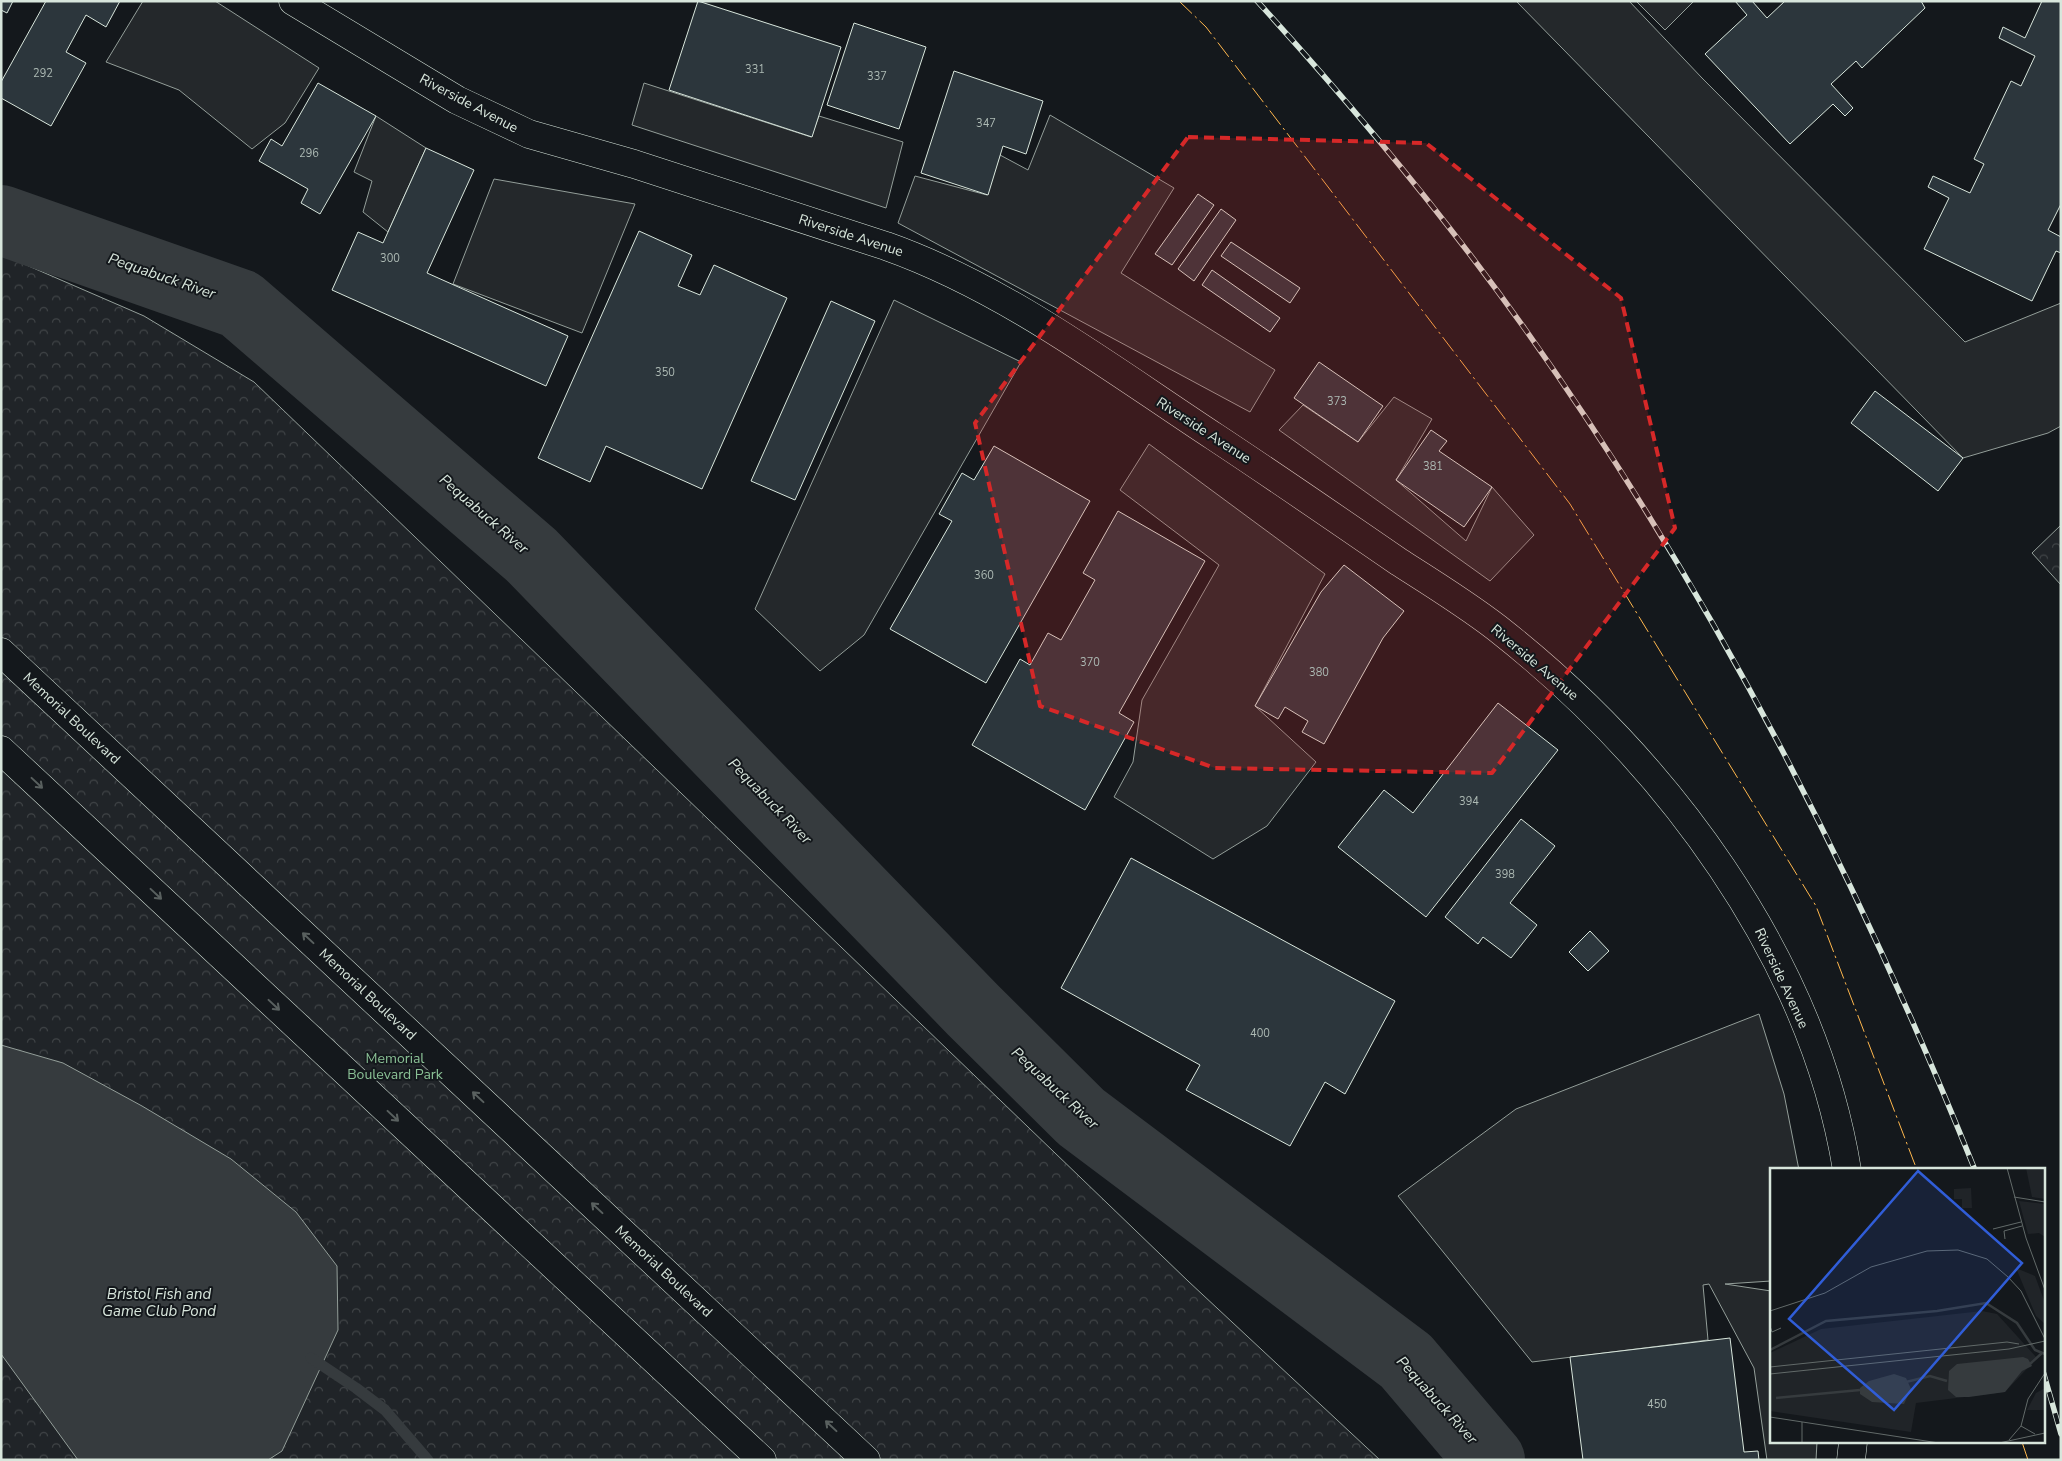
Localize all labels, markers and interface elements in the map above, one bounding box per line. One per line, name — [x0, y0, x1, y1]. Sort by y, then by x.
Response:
house number: 331 — [745, 62, 765, 77]
house number: 292 — [33, 66, 53, 81]
street label: Riverside Avenue — [416, 69, 521, 137]
house number: 337 — [867, 69, 887, 84]
house number: 347 — [976, 116, 996, 131]
house number: 296 — [299, 146, 319, 161]
street label: Riverside Avenue — [796, 210, 906, 261]
water label: Pequabuck River — [106, 248, 219, 304]
house number: 300 — [380, 251, 400, 266]
house number: 350 — [655, 365, 675, 380]
street label: Riverside Avenue — [1153, 393, 1255, 468]
house number: 373 — [1327, 394, 1347, 409]
house number: 381 — [1423, 459, 1443, 474]
water label: Pequabuck River — [435, 470, 533, 559]
house number: 360 — [974, 568, 994, 583]
street label: Riverside Avenue — [1487, 620, 1583, 705]
house number: 370 — [1080, 655, 1100, 670]
house number: 380 — [1309, 665, 1329, 680]
street label: Memorial Boulevard — [19, 668, 124, 769]
water label: Pequabuck River — [724, 754, 817, 849]
one-way arrow — [30, 777, 43, 789]
house number: 394 — [1459, 794, 1479, 809]
house number: 398 — [1495, 867, 1515, 882]
one-way arrow — [149, 888, 162, 900]
street label: Riverside Avenue — [1750, 925, 1813, 1032]
one-way arrow — [302, 932, 315, 944]
street label: Memorial Boulevard — [315, 944, 420, 1045]
one-way arrow — [268, 999, 281, 1011]
house number: 400 — [1250, 1026, 1270, 1041]
water label: Pequabuck River — [1007, 1042, 1103, 1134]
park label: Memorial Boulevard Park — [347, 1049, 444, 1084]
one-way arrow — [472, 1091, 485, 1103]
one-way arrow — [387, 1110, 400, 1122]
inset map — [1770, 1168, 2044, 1444]
one-way arrow — [591, 1202, 603, 1214]
street label: Memorial Boulevard — [611, 1221, 716, 1322]
water label: Bristol Fish and Game Club Pond — [102, 1284, 216, 1321]
water label: Pequabuck River — [1392, 1352, 1482, 1449]
house number: 450 — [1647, 1397, 1667, 1412]
one-way arrow — [824, 1421, 837, 1432]

